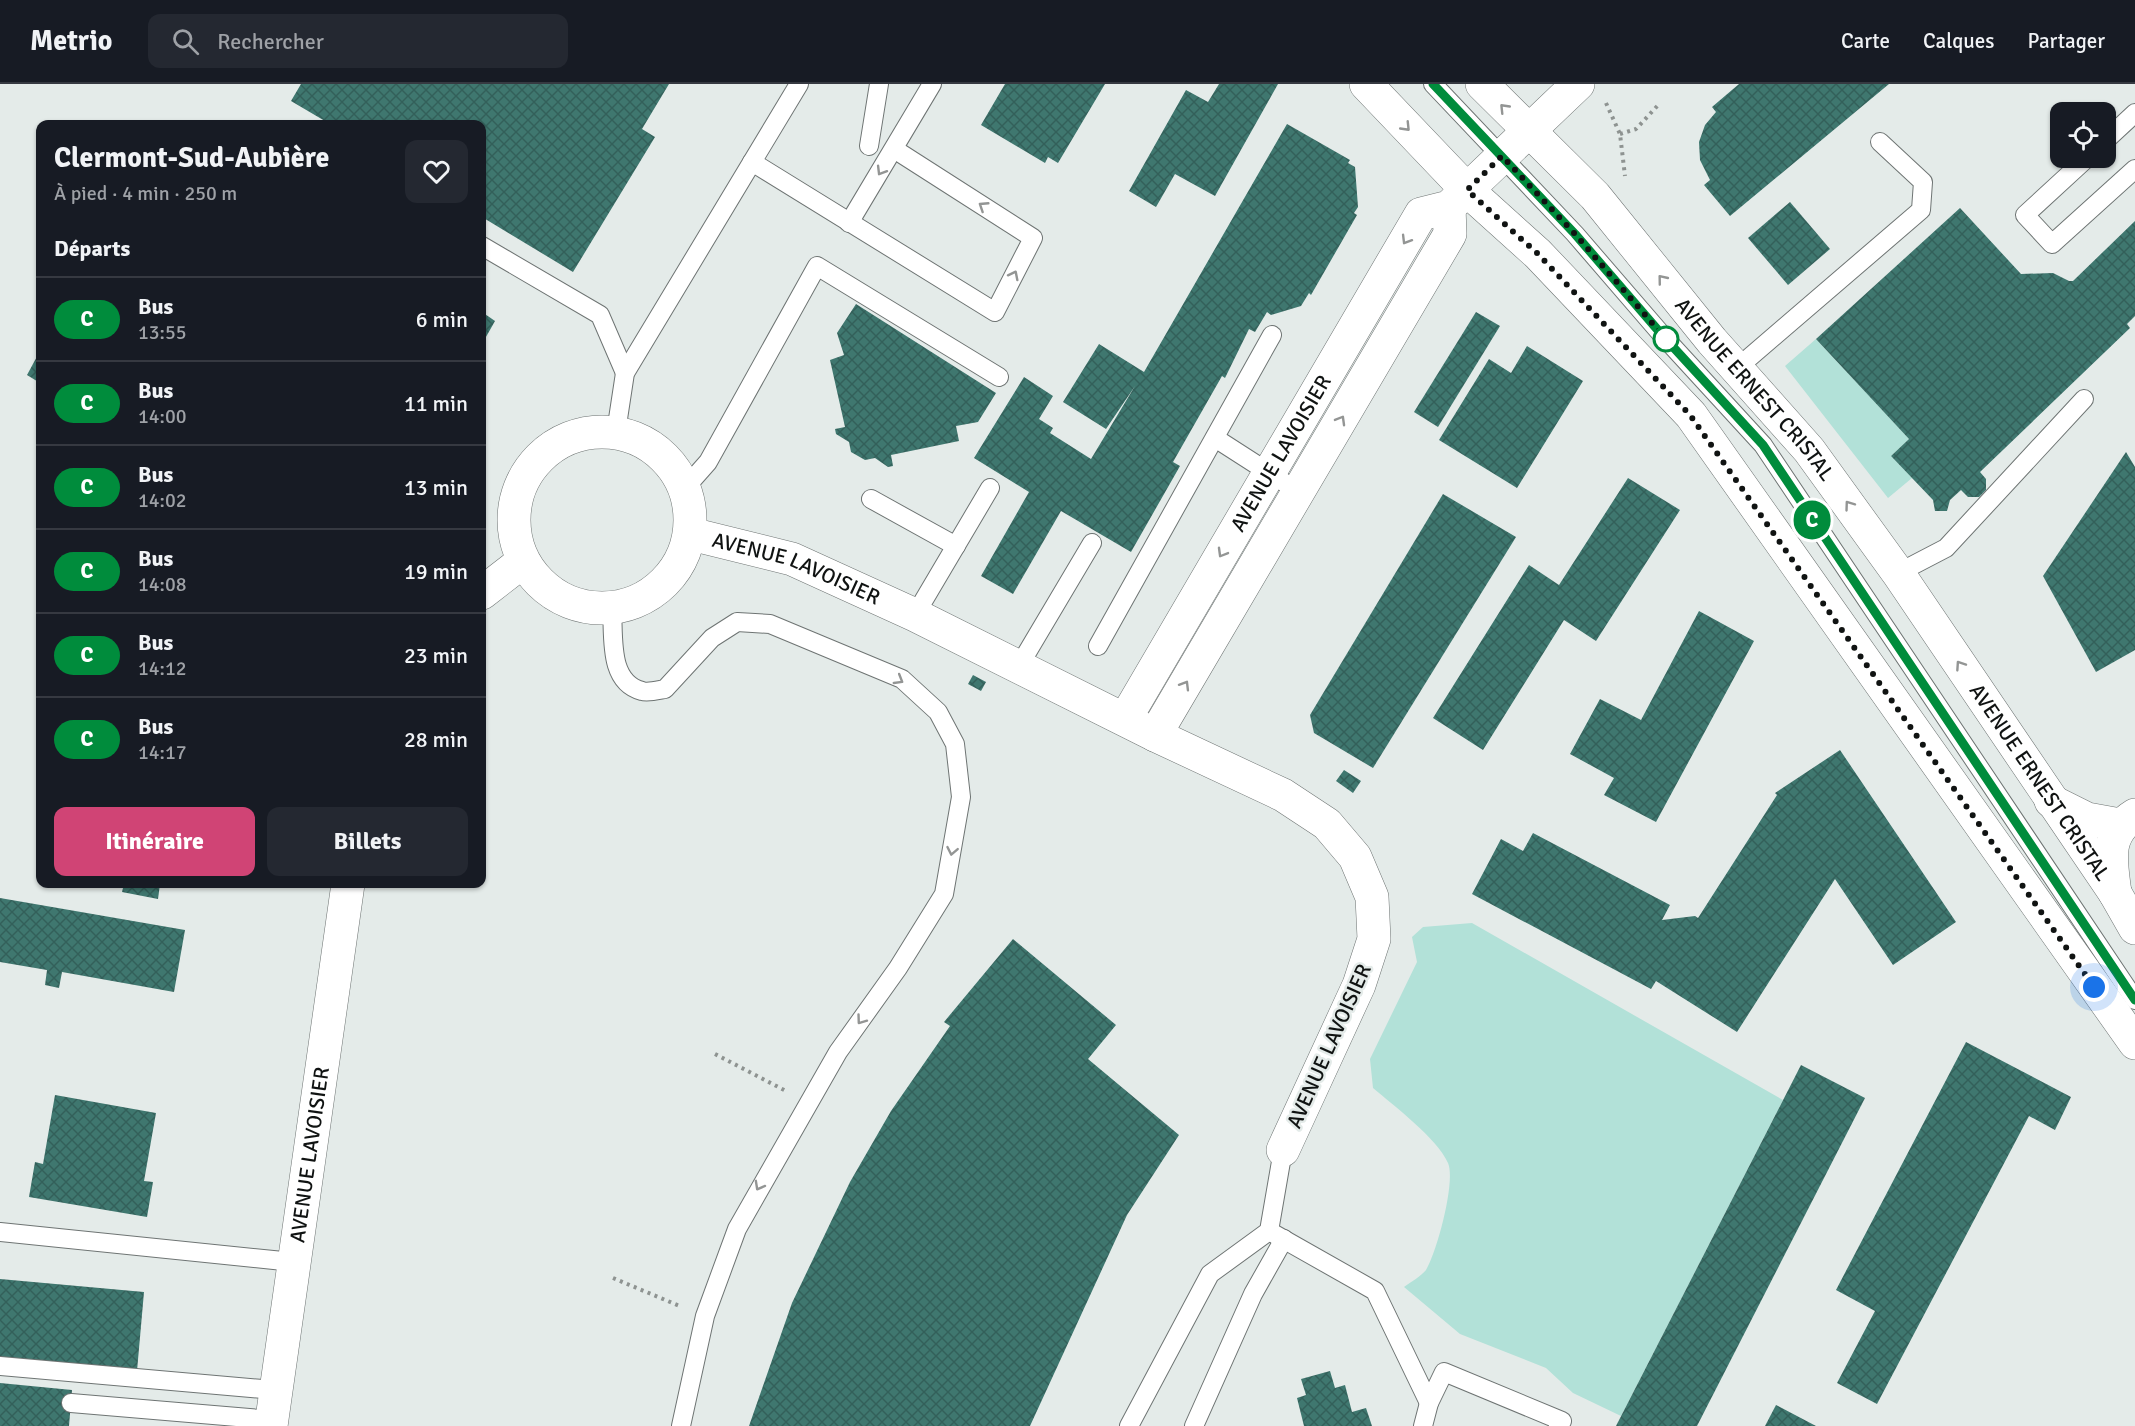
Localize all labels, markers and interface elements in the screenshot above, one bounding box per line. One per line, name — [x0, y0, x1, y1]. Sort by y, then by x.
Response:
search box — [148, 14, 568, 68]
text: Metrio — [30, 24, 112, 58]
icon: search — [169, 25, 202, 58]
text: Rechercher — [217, 28, 324, 55]
text: Carte — [1841, 28, 1890, 54]
text: Calques — [1923, 28, 1994, 54]
text: Partager — [2027, 28, 2105, 54]
map controls — [2050, 102, 2116, 168]
button: locate — [2050, 102, 2116, 168]
one-way arrow — [1501, 104, 1512, 115]
one-way arrow — [1399, 120, 1410, 130]
button: heart — [405, 140, 468, 203]
text: Clermont-Sud-Aubière — [54, 141, 329, 175]
one-way arrow — [876, 165, 888, 175]
text: À pied · 4 min · 250 m — [54, 181, 237, 206]
one-way arrow — [979, 203, 990, 214]
one-way arrow — [1402, 234, 1414, 244]
text: Départs — [54, 235, 130, 262]
one-way arrow — [1007, 271, 1018, 281]
one-way arrow — [1658, 275, 1669, 286]
text: Bus — [138, 293, 173, 320]
street label: AVENUE ERNEST CRISTAL — [1669, 293, 1840, 486]
text: C — [81, 306, 93, 332]
text: 6 min — [416, 306, 468, 333]
text: 13:55 — [138, 320, 187, 345]
unlabelled marker — [1653, 326, 1679, 352]
street label: AVENUE LAVOISIER — [1225, 370, 1337, 536]
text: Bus — [138, 377, 173, 404]
text: C — [81, 390, 93, 416]
text: 11 min — [404, 390, 468, 417]
text: 14:00 — [138, 404, 187, 429]
one-way arrow — [1334, 416, 1346, 426]
text: Bus — [138, 461, 173, 488]
text: C — [81, 474, 93, 500]
text: 13 min — [404, 474, 468, 501]
text: 14:02 — [138, 488, 187, 513]
line badge: C — [1792, 500, 1832, 540]
one-way arrow — [1845, 500, 1856, 511]
text: C — [1806, 507, 1818, 533]
street label: AVENUE LAVOISIER — [710, 527, 884, 610]
text: Bus — [138, 545, 173, 572]
one-way arrow — [1218, 547, 1230, 557]
text: C — [81, 558, 93, 584]
text: 19 min — [404, 558, 468, 585]
text: 14:08 — [138, 572, 187, 597]
text: Bus — [138, 629, 173, 656]
text: C — [81, 642, 93, 668]
text: 23 min — [404, 642, 468, 669]
text: 14:12 — [138, 656, 187, 681]
one-way arrow — [1956, 661, 1967, 672]
one-way arrow — [893, 672, 903, 684]
street label: AVENUE ERNEST CRISTAL — [1964, 679, 2116, 886]
one-way arrow — [1178, 681, 1189, 691]
text: Bus — [138, 713, 173, 740]
text: C — [81, 726, 93, 752]
text: 28 min — [404, 726, 468, 753]
text: 14:17 — [138, 740, 187, 765]
button: Itinéraire — [54, 807, 255, 876]
button: Billets — [267, 807, 468, 876]
one-way arrow — [946, 846, 959, 856]
street label: AVENUE LAVOISIER — [1281, 960, 1377, 1132]
your location — [2079, 972, 2109, 1002]
one-way arrow — [857, 1014, 868, 1025]
street label: AVENUE LAVOISIER — [284, 1065, 335, 1244]
one-way arrow — [755, 1180, 766, 1191]

